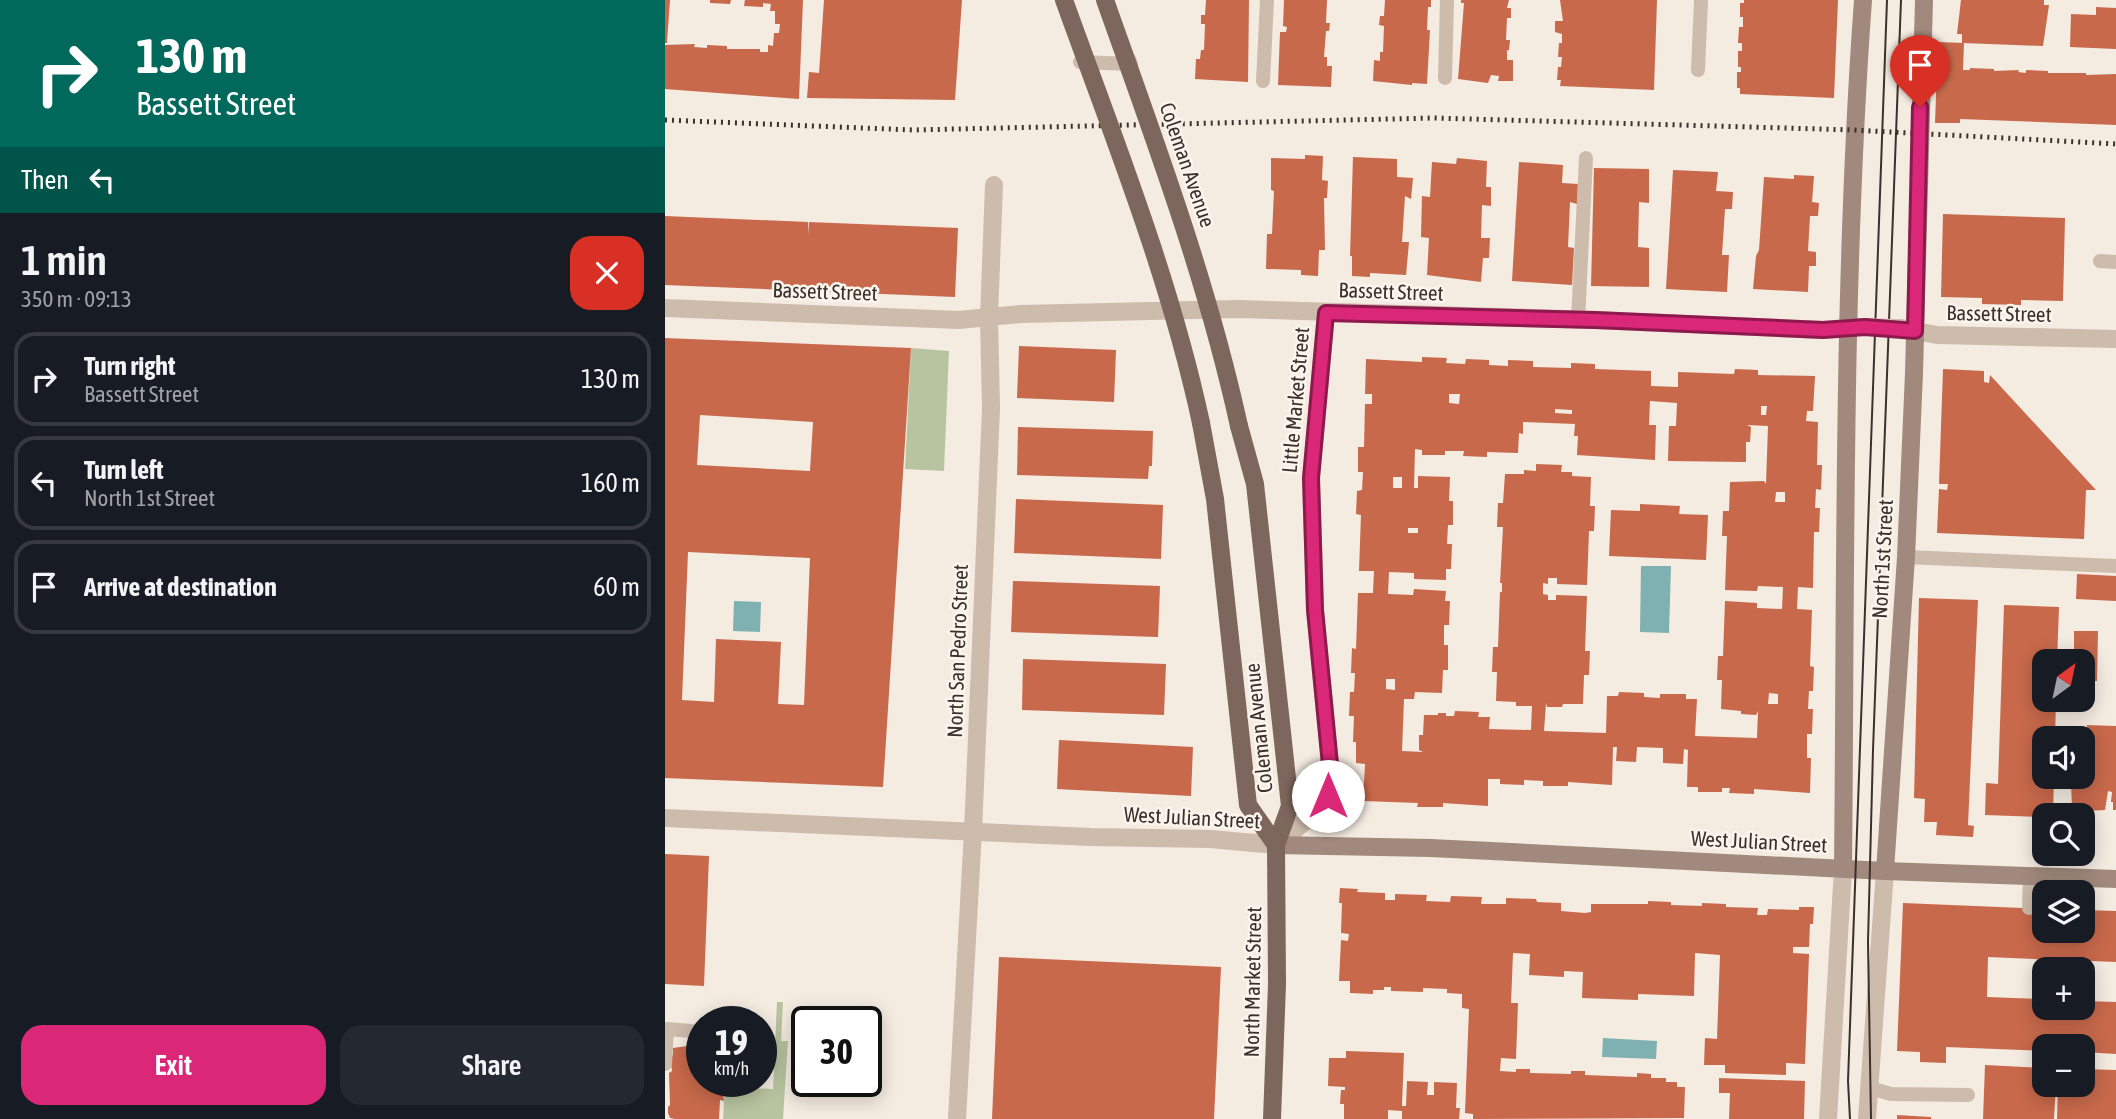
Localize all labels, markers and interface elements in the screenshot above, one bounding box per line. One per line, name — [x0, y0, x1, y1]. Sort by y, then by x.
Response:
text: 130 m — [136, 27, 247, 83]
icon: right — [21, 28, 112, 119]
pin — [1890, 35, 1950, 107]
icon: arrive — [1901, 46, 1939, 84]
text: Bassett Street — [136, 85, 296, 122]
street label: Coleman Avenue — [1155, 99, 1221, 230]
icon: left — [83, 161, 121, 199]
text: Then — [21, 165, 69, 195]
text: 1 min — [21, 236, 107, 284]
button: close — [570, 236, 644, 310]
street label: Bassett Street — [772, 277, 878, 305]
street label: Bassett Street — [1338, 277, 1444, 305]
text: 350 m · 09:13 — [21, 286, 132, 312]
street label: Bassett Street — [1946, 300, 2052, 326]
street label: Little Market Street — [1277, 326, 1313, 474]
text: Turn right — [84, 351, 175, 381]
icon: right — [25, 360, 63, 398]
text: 130 m — [581, 364, 640, 394]
text: Bassett Street — [84, 381, 199, 407]
text: Turn left — [84, 455, 164, 485]
icon: left — [25, 464, 63, 502]
text: 160 m — [581, 468, 640, 498]
text: North 1st Street — [84, 485, 215, 511]
street label: North 1st Street — [1867, 499, 1897, 619]
street label: North San Pedro Street — [942, 564, 972, 738]
icon: arrive — [25, 568, 63, 606]
text: Arrive at destination — [84, 572, 277, 602]
text: 60 m — [593, 572, 640, 602]
north arrow — [2032, 649, 2095, 712]
map controls — [2032, 649, 2095, 1097]
street label: Coleman Avenue — [1239, 662, 1277, 794]
button: sound — [2032, 726, 2095, 789]
position arrow — [1291, 759, 1365, 833]
street label: West Julian Street — [1123, 801, 1261, 833]
button: search — [2032, 803, 2095, 866]
street label: West Julian Street — [1690, 825, 1828, 857]
button: layers — [2032, 880, 2095, 943]
street label: North Market Street — [1239, 906, 1265, 1058]
button: + — [2032, 957, 2095, 1020]
speed limit sign: 30 — [791, 1006, 882, 1097]
text: 19 — [715, 1022, 748, 1062]
button: Exit — [21, 1025, 326, 1105]
button: Share — [340, 1025, 644, 1105]
button: − — [2032, 1034, 2095, 1097]
text: km/h — [714, 1058, 749, 1079]

